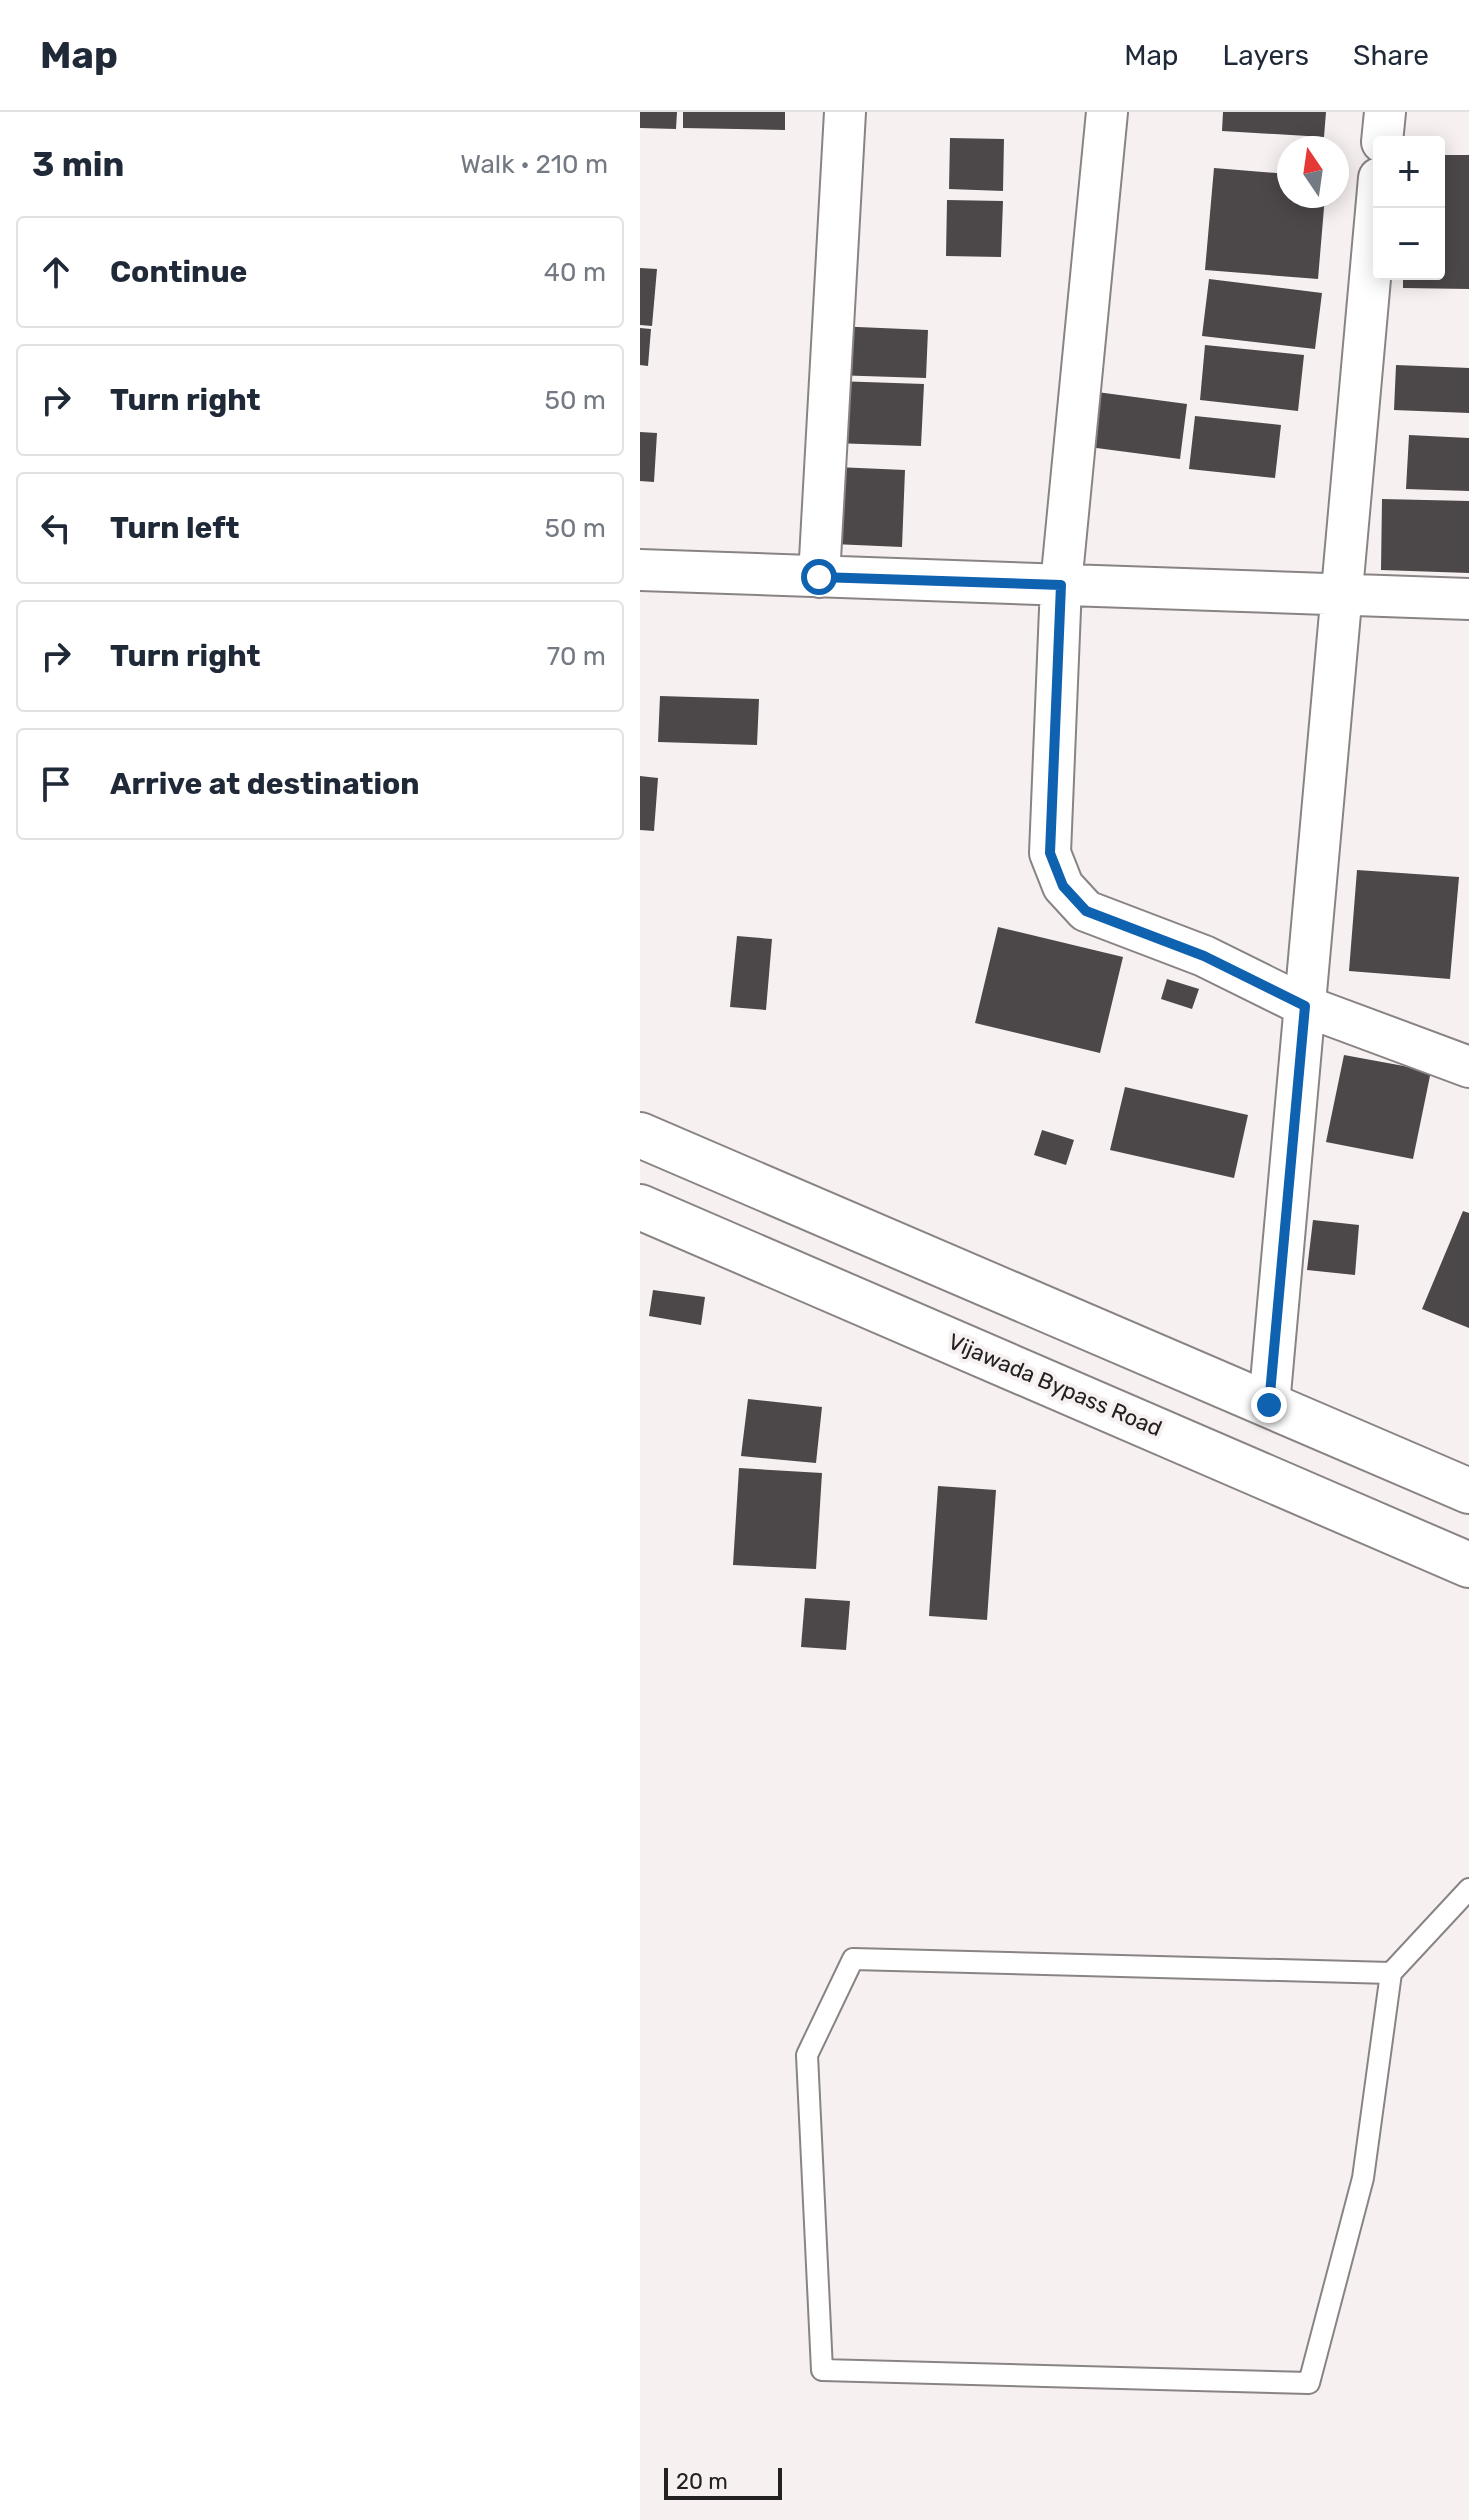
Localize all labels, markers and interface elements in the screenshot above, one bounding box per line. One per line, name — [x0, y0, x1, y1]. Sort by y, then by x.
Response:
text: Map — [40, 32, 118, 78]
text: Map — [1124, 39, 1179, 72]
text: Layers — [1223, 39, 1309, 72]
text: Share — [1353, 39, 1429, 72]
north arrow — [1277, 136, 1349, 208]
map controls — [1373, 136, 1445, 280]
button: + — [1373, 136, 1445, 208]
text: 3 min — [32, 144, 124, 185]
text: Walk · 210 m — [460, 149, 608, 180]
button: − — [1373, 208, 1445, 280]
icon: ahead — [34, 250, 78, 294]
text: Continue — [110, 254, 247, 290]
text: 40 m — [544, 257, 606, 288]
icon: right — [34, 378, 78, 422]
text: Turn right — [110, 382, 261, 418]
text: 50 m — [545, 385, 606, 416]
icon: left — [34, 506, 78, 550]
text: Turn left — [110, 510, 240, 546]
text: 50 m — [545, 513, 606, 544]
route start — [801, 559, 837, 595]
icon: right — [34, 634, 78, 678]
text: Turn right — [110, 638, 261, 674]
text: 70 m — [547, 641, 606, 672]
icon: arrive — [34, 762, 78, 806]
text: Arrive at destination — [110, 766, 420, 802]
street label: Vijawada Bypass Road — [944, 1328, 1166, 1442]
route end — [1251, 1387, 1287, 1423]
scale bar — [664, 2464, 782, 2500]
text: 20 m — [676, 2468, 728, 2495]

